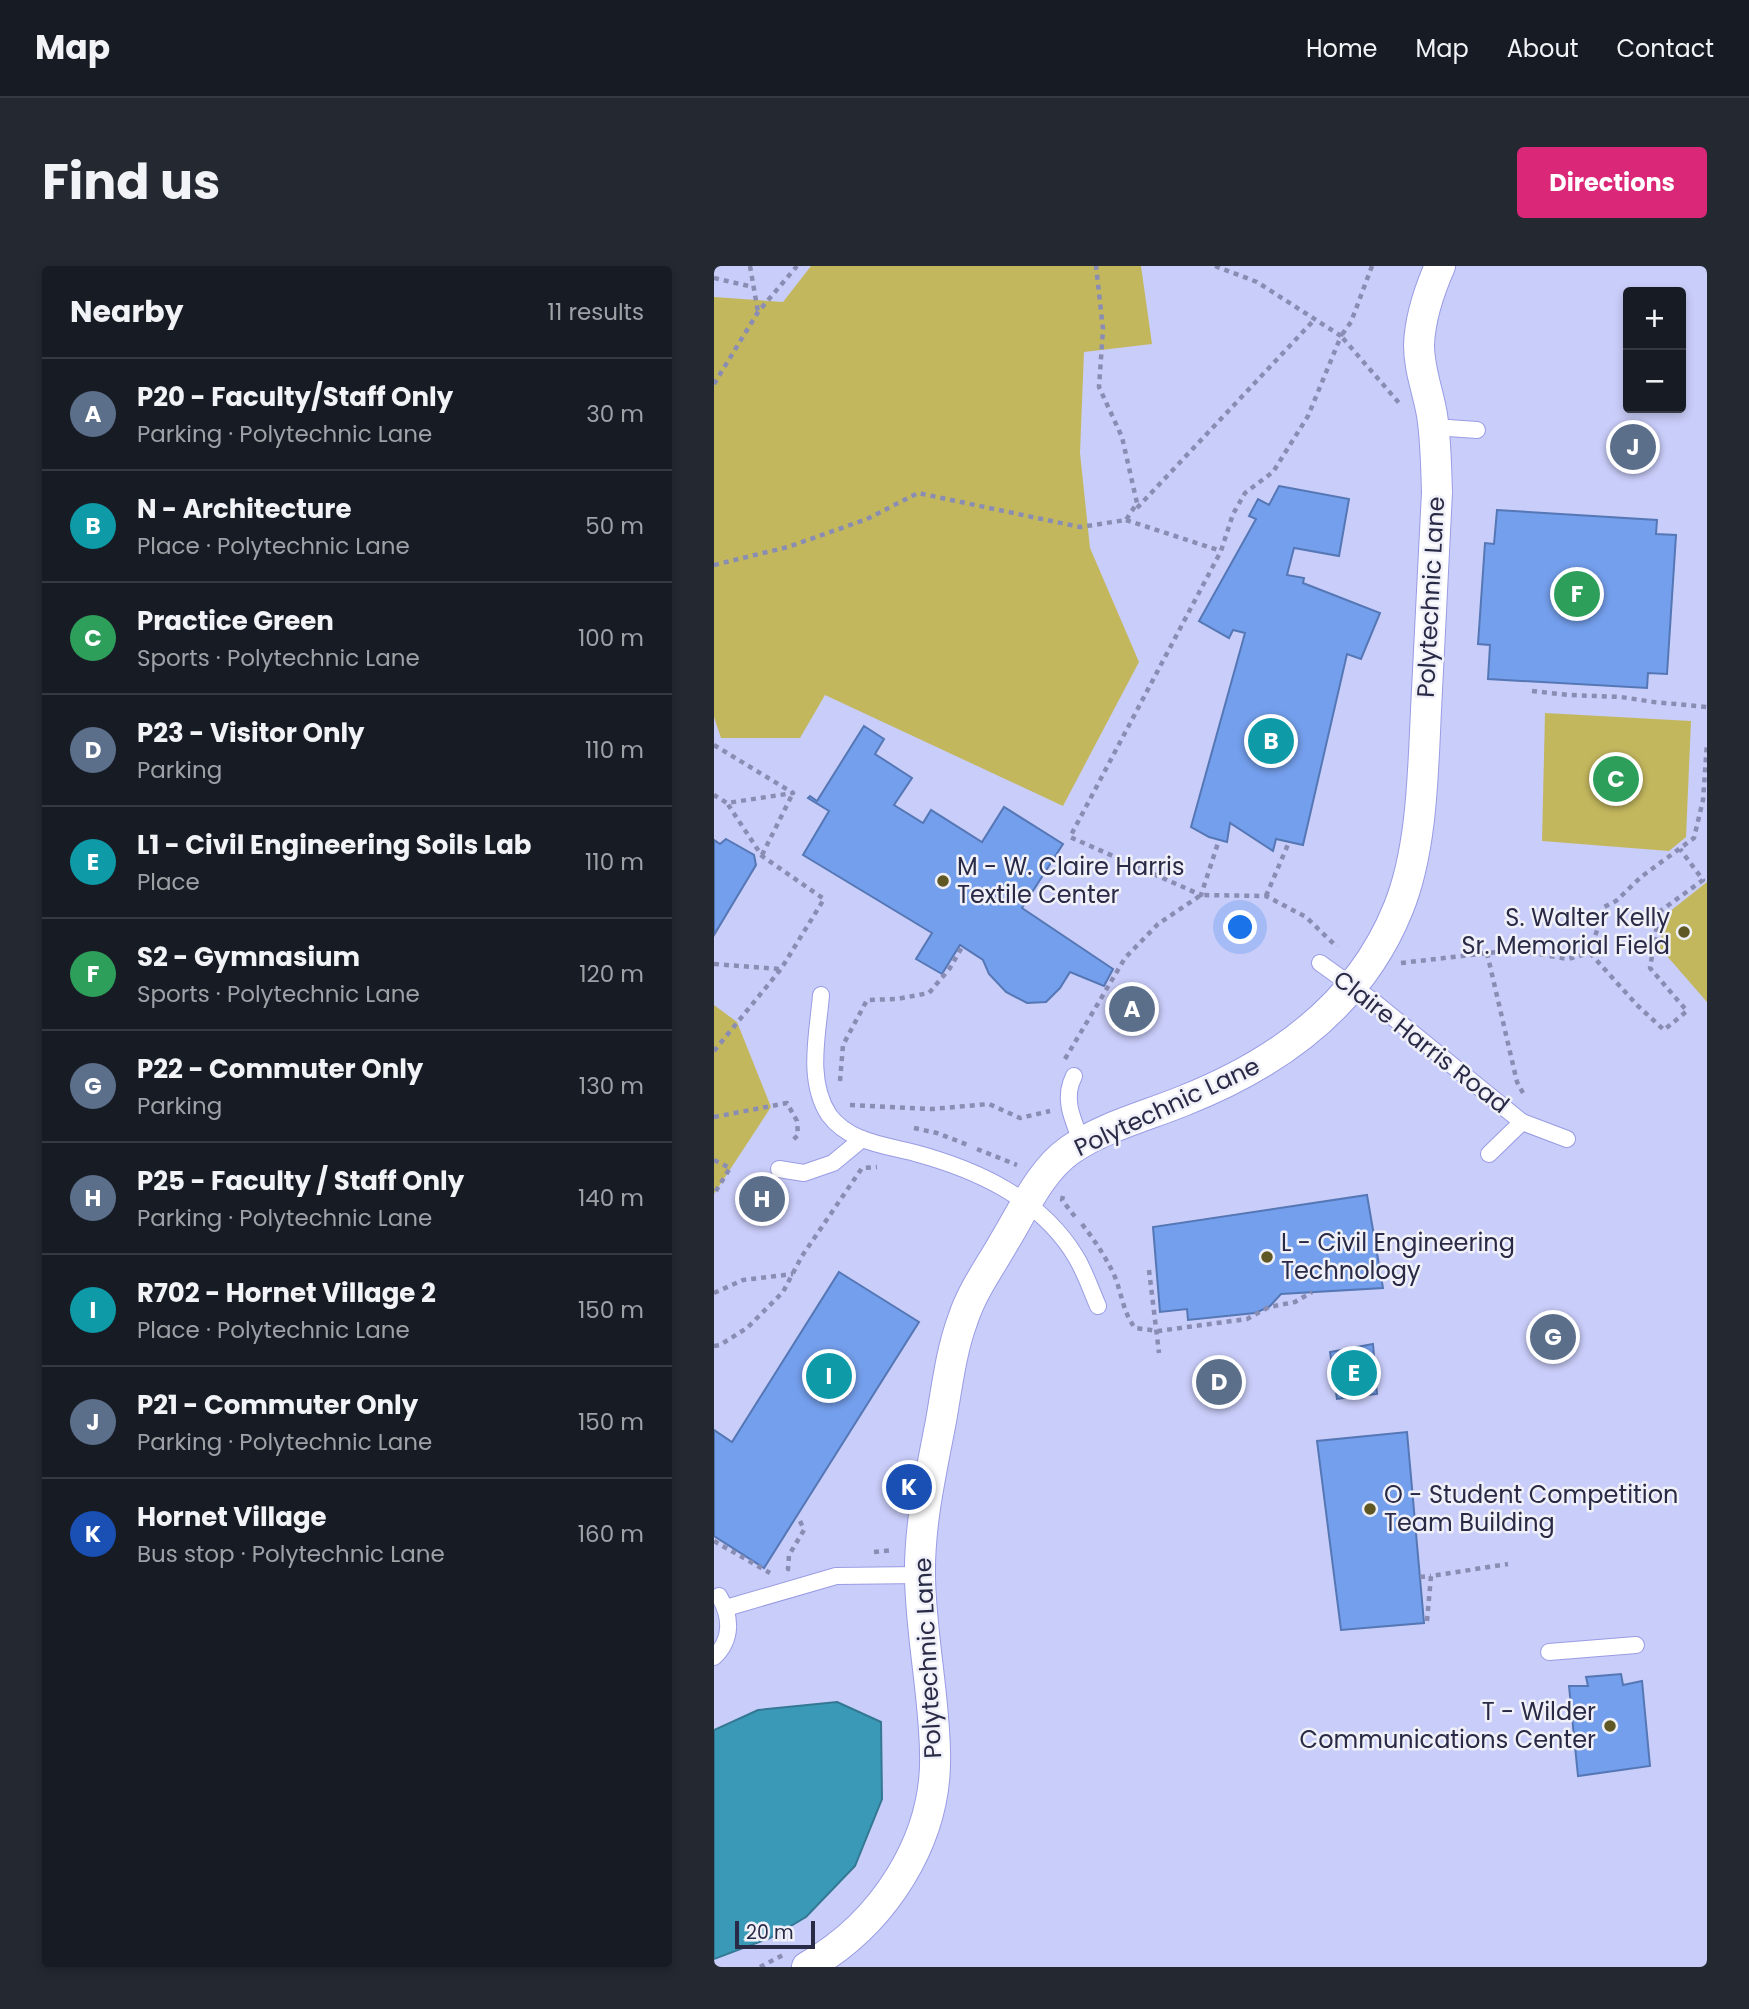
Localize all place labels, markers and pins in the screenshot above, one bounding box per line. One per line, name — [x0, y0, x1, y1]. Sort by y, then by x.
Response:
pin: J — [1610, 421, 1656, 473]
pin: F — [1554, 568, 1600, 620]
pin: B — [1248, 715, 1294, 767]
pin: C — [1593, 753, 1639, 805]
place label: M - W. Claire Harris Textile Center — [957, 850, 1185, 911]
marker: M - W. Claire Harris Textile Center — [935, 873, 951, 889]
place label: S. Walter Kelly Sr. Memorial Field — [1461, 901, 1670, 962]
marker: S. Walter Kelly Sr. Memorial Field — [1676, 924, 1692, 940]
pin: A — [1109, 983, 1155, 1035]
pin: H — [739, 1173, 785, 1225]
place label: L - Civil Engineering Technology — [1281, 1226, 1515, 1287]
marker: L - Civil Engineering Technology — [1259, 1249, 1275, 1265]
pin: G — [1530, 1311, 1576, 1363]
pin: E — [1331, 1347, 1377, 1399]
pin: I — [806, 1350, 852, 1402]
pin: D — [1196, 1356, 1242, 1408]
pin: K — [886, 1461, 932, 1513]
place label: O - Student Competition Team Building — [1384, 1478, 1678, 1539]
marker: O - Student Competition Team Building — [1362, 1501, 1378, 1517]
place label: T - Wilder Communications Center — [1300, 1695, 1596, 1756]
marker: T - Wilder Communications Center — [1602, 1718, 1618, 1734]

